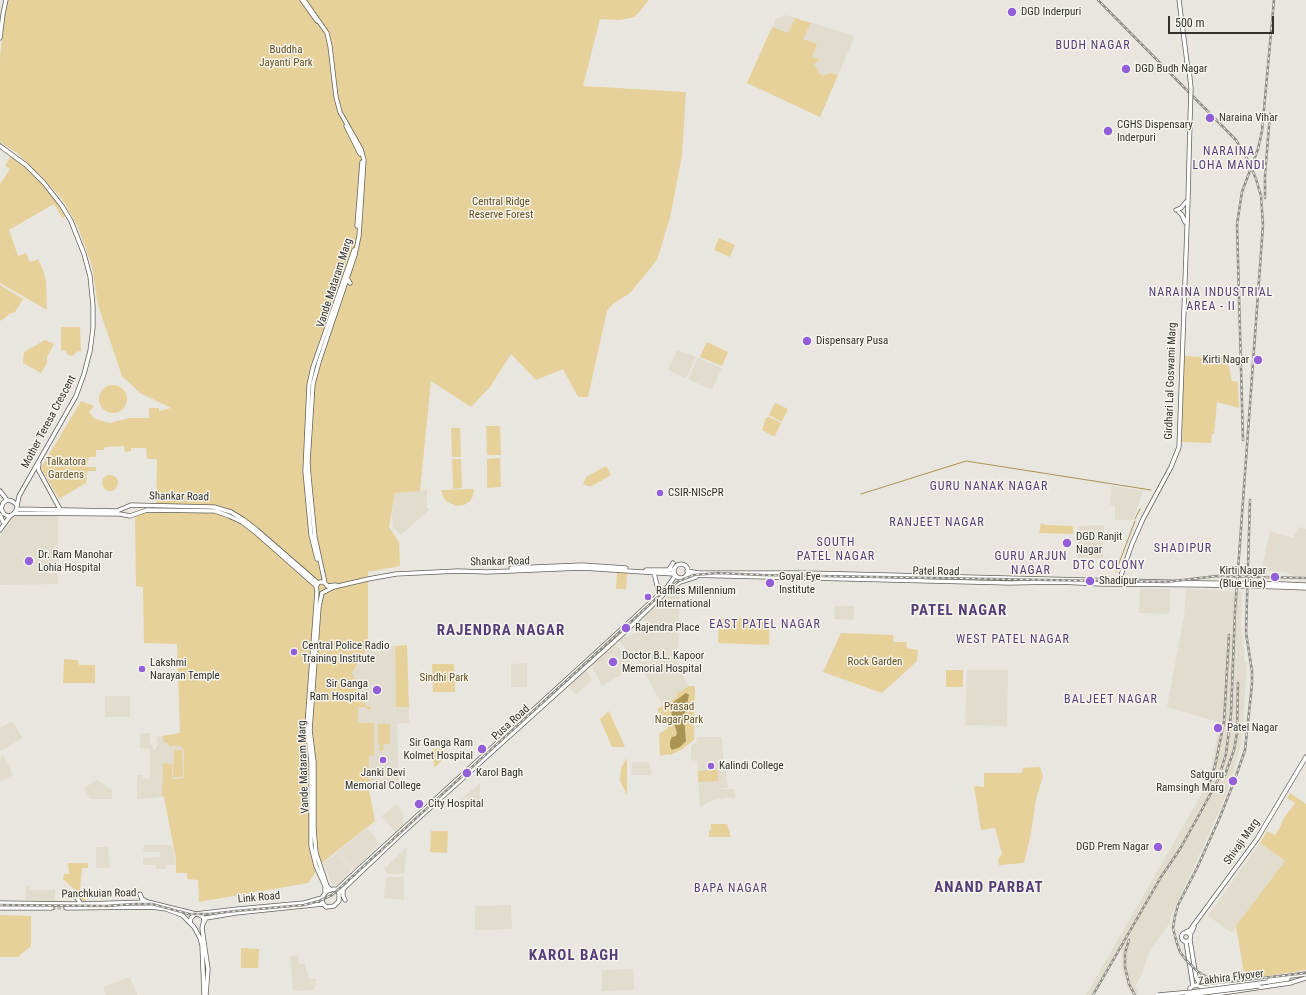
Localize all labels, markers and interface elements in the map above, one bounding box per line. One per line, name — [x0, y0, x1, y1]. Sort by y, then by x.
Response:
place label: DGD Inderpuri — [1021, 5, 1081, 19]
marker: DGD Inderpuri — [1006, 6, 1018, 18]
scale bar — [1170, 8, 1276, 34]
text: 500 m — [1175, 16, 1205, 30]
district label: BUDH NAGAR — [1055, 39, 1131, 53]
park label: Buddha Jayanti Park — [259, 43, 313, 69]
place label: DGD Budh Nagar — [1135, 62, 1207, 76]
marker: DGD Budh Nagar — [1120, 63, 1132, 75]
place label: Naraina Vihar — [1219, 111, 1278, 125]
marker: Naraina Vihar — [1204, 112, 1216, 124]
place label: CGHS Dispensary Inderpuri — [1117, 118, 1193, 144]
marker: CGHS Dispensary Inderpuri — [1102, 125, 1114, 137]
district label: NARAINA LOHA MANDI — [1192, 145, 1266, 173]
park label: Central Ridge Reserve Forest — [469, 195, 533, 221]
street label: Vande Mataram Marg — [314, 237, 356, 329]
district label: NARAINA INDUSTRIAL AREA - II — [1149, 286, 1273, 314]
street label: Girdhari Lal Goswami Marg — [1162, 322, 1180, 440]
place label: Dispensary Pusa — [816, 334, 888, 348]
marker: Dispensary Pusa — [801, 335, 813, 347]
place label: Kirti Nagar — [1202, 353, 1249, 367]
marker: Kirti Nagar — [1252, 354, 1264, 366]
street label: Mother Teresa Crescent — [19, 373, 79, 471]
park label: Talkatora Gardens — [46, 455, 86, 481]
district label: GURU NANAK NAGAR — [930, 480, 1048, 494]
place label: CSIR-NIScPR — [668, 486, 724, 500]
marker: CSIR-NIScPR — [655, 488, 665, 498]
street label: Shankar Road — [149, 490, 209, 504]
district label: RANJEET NAGAR — [889, 516, 985, 530]
place label: DGD Ranjit Nagar — [1076, 530, 1122, 556]
district label: SOUTH PATEL NAGAR — [797, 536, 875, 564]
marker: DGD Ranjit Nagar — [1061, 537, 1073, 549]
district label: SHADIPUR — [1154, 542, 1212, 556]
place label: Dr. Ram Manohar Lohia Hospital — [38, 548, 113, 574]
district label: GURU ARJUN NAGAR — [995, 550, 1067, 578]
marker: Dr. Ram Manohar Lohia Hospital — [23, 555, 35, 567]
street label: Shankar Road — [470, 555, 530, 569]
district label: DTC COLONY — [1073, 559, 1145, 573]
place label: Kirti Nagar (Blue Line) — [1219, 564, 1266, 590]
street label: Patel Road — [912, 565, 960, 579]
place label: Goyal Eye Institute — [779, 570, 821, 596]
marker: Kirti Nagar (Blue Line) — [1269, 571, 1281, 583]
place label: Shadipur — [1099, 574, 1137, 588]
marker: Shadipur — [1084, 575, 1096, 587]
marker: Goyal Eye Institute — [764, 577, 776, 589]
place label: Raffles Millennium International — [656, 584, 736, 610]
marker: Raffles Millennium International — [643, 592, 653, 602]
district label: PATEL NAGAR — [911, 602, 1007, 620]
district label: EAST PATEL NAGAR — [709, 618, 821, 632]
place label: Rajendra Place — [635, 621, 700, 635]
district label: RAJENDRA NAGAR — [437, 622, 565, 640]
marker: Rajendra Place — [620, 622, 632, 634]
district label: WEST PATEL NAGAR — [956, 633, 1070, 647]
place label: Central Police Radio Training Institute — [302, 639, 389, 665]
marker: Central Police Radio Training Institute — [289, 647, 299, 657]
place label: Doctor B.L. Kapoor Memorial Hospital — [622, 649, 704, 675]
park label: Rock Garden — [848, 655, 902, 669]
place label: Lakshmi Narayan Temple — [150, 656, 220, 682]
marker: Doctor B.L. Kapoor Memorial Hospital — [607, 656, 619, 668]
marker: Lakshmi Narayan Temple — [137, 664, 147, 674]
park label: Sindhi Park — [420, 671, 468, 685]
place label: Sir Ganga Ram Hospital — [310, 677, 368, 703]
marker: Sir Ganga Ram Hospital — [371, 684, 383, 696]
district label: BALJEET NAGAR — [1064, 693, 1158, 707]
park label: Prasad Nagar Park — [655, 700, 703, 726]
street label: Pusa Road — [489, 703, 533, 743]
street label: Vande Mataram Marg — [296, 720, 312, 814]
place label: Patel Nagar — [1227, 721, 1278, 735]
marker: Patel Nagar — [1212, 722, 1224, 734]
place label: Sir Ganga Ram Kolmet Hospital — [404, 736, 473, 762]
marker: Sir Ganga Ram Kolmet Hospital — [476, 743, 488, 755]
marker: Janki Devi Memorial College — [378, 755, 388, 765]
place label: Kalindi College — [719, 759, 784, 773]
marker: Kalindi College — [706, 761, 716, 771]
place label: Janki Devi Memorial College — [345, 766, 421, 792]
place label: Karol Bagh — [476, 766, 523, 780]
marker: Karol Bagh — [461, 767, 473, 779]
place label: Satguru Ramsingh Marg — [1156, 768, 1224, 794]
marker: Satguru Ramsingh Marg — [1227, 775, 1239, 787]
place label: City Hospital — [428, 797, 483, 811]
marker: City Hospital — [413, 798, 425, 810]
street label: Shivaji Marg — [1221, 816, 1263, 868]
place label: DGD Prem Nagar — [1076, 840, 1149, 854]
marker: DGD Prem Nagar — [1152, 841, 1164, 853]
district label: ANAND PARBAT — [934, 879, 1044, 897]
district label: BAPA NAGAR — [694, 882, 768, 896]
street label: Panchkuian Road — [61, 887, 137, 901]
street label: Link Road — [237, 890, 281, 906]
district label: KAROL BAGH — [529, 947, 619, 965]
street label: Zakhira Flyover — [1198, 967, 1264, 989]

